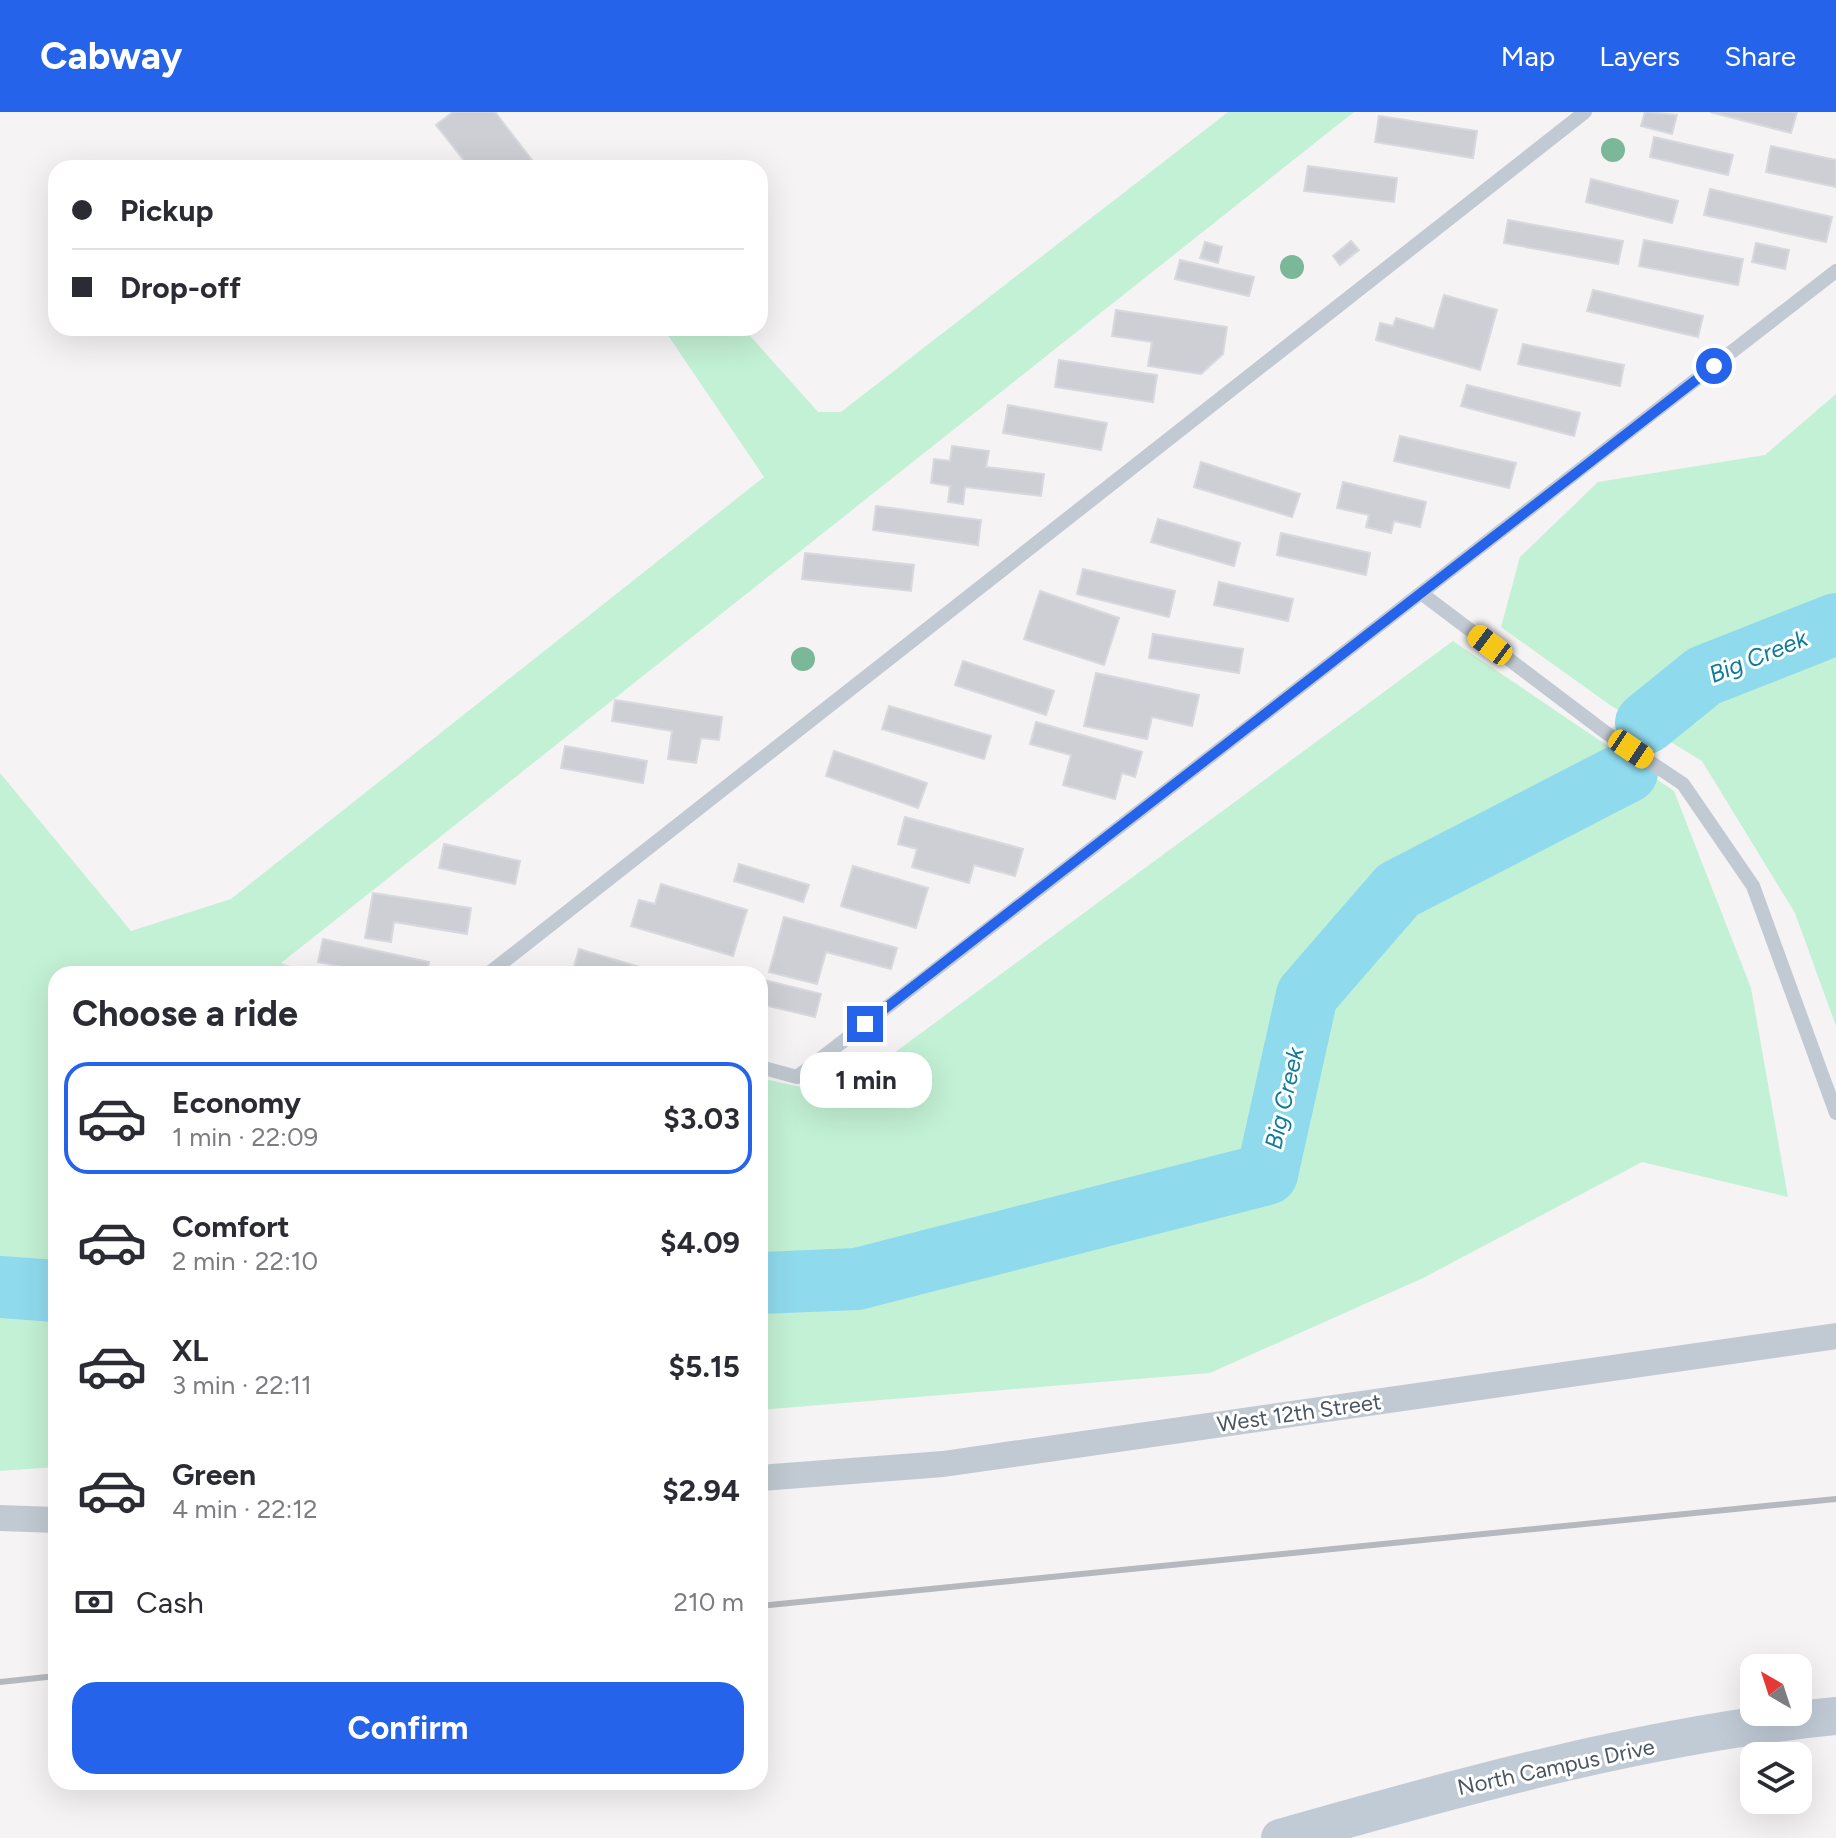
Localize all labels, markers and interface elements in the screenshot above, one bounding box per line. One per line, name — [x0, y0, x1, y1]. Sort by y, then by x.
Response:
text: Cabway — [40, 33, 182, 79]
text: Map — [1501, 39, 1555, 73]
text: Layers — [1599, 39, 1680, 73]
text: Share — [1724, 39, 1796, 73]
text: Pickup — [120, 192, 214, 229]
text: Drop-off — [120, 269, 241, 306]
route start — [1696, 348, 1732, 384]
car — [1464, 621, 1516, 669]
water label: Big Creek — [1705, 623, 1813, 689]
car — [1604, 726, 1658, 772]
text: Choose a ride — [72, 992, 298, 1035]
route end — [847, 1006, 883, 1042]
water label: Big Creek — [1258, 1043, 1310, 1152]
callout: 1 min — [799, 1052, 931, 1108]
text: 1 min — [835, 1064, 897, 1096]
icon: car — [76, 1082, 148, 1154]
text: Economy — [172, 1084, 301, 1121]
text: $3.03 — [663, 1100, 740, 1137]
text: 1 min · 22:09 — [172, 1121, 318, 1153]
icon: car — [76, 1206, 148, 1278]
text: Comfort — [172, 1208, 290, 1245]
text: $4.09 — [660, 1224, 740, 1261]
text: 2 min · 22:10 — [172, 1245, 318, 1277]
icon: car — [76, 1330, 148, 1402]
text: XL — [172, 1332, 208, 1369]
text: $5.15 — [668, 1348, 740, 1385]
text: 3 min · 22:11 — [172, 1369, 312, 1401]
street label: West 12th Street — [1215, 1388, 1383, 1438]
icon: car — [76, 1454, 148, 1526]
text: Green — [172, 1456, 256, 1493]
text: $2.94 — [662, 1472, 740, 1509]
text: 4 min · 22:12 — [172, 1493, 318, 1525]
icon: cash — [72, 1580, 116, 1624]
text: Cash — [136, 1584, 204, 1621]
text: 210 m — [674, 1586, 744, 1618]
north arrow — [1740, 1654, 1812, 1726]
map controls — [1740, 1654, 1812, 1814]
button: Confirm — [72, 1682, 744, 1774]
street label: North Campus Drive — [1455, 1733, 1657, 1801]
button: layers — [1740, 1742, 1812, 1814]

